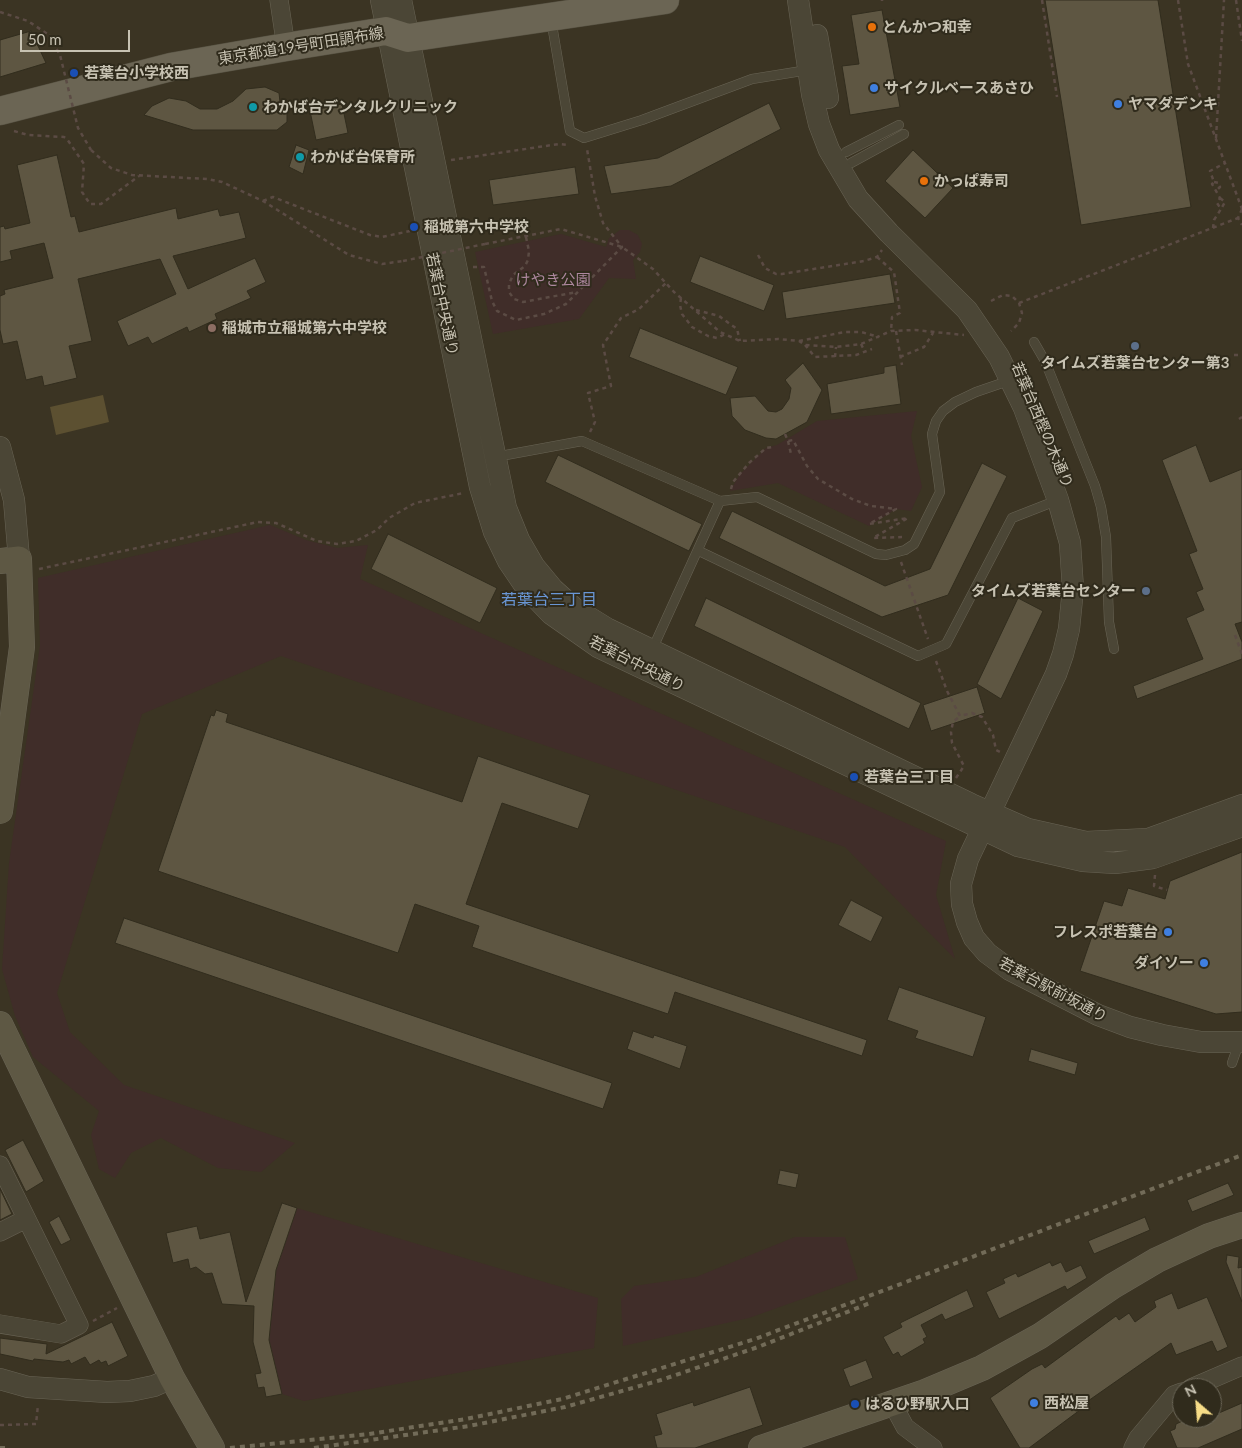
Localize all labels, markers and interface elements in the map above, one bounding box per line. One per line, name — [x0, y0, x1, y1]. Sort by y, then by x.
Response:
place label: とんかつ和幸 — [882, 18, 972, 36]
scale bar — [22, 20, 132, 52]
marker: とんかつ和幸 — [866, 21, 878, 33]
street label: 東京都道19号町田調布線 — [217, 24, 385, 68]
text: 50 m — [28, 30, 62, 48]
place label: 若葉台小学校西 — [84, 64, 189, 82]
marker: 若葉台小学校西 — [68, 67, 80, 79]
place label: サイクルベースあさひ — [884, 79, 1034, 97]
marker: サイクルベースあさひ — [868, 82, 880, 94]
place label: ヤマダデンキ — [1128, 95, 1218, 113]
place label: わかば台デンタルクリニック — [263, 98, 458, 116]
marker: ヤマダデンキ — [1112, 98, 1124, 110]
marker: わかば台デンタルクリニック — [247, 101, 259, 113]
place label: わかば台保育所 — [310, 148, 415, 166]
marker: わかば台保育所 — [294, 151, 306, 163]
place label: かっぱ寿司 — [934, 172, 1009, 190]
marker: かっぱ寿司 — [918, 175, 930, 187]
place label: 稲城第六中学校 — [424, 218, 529, 236]
marker: 稲城第六中学校 — [408, 221, 420, 233]
street label: 若葉台中央通り — [422, 251, 462, 357]
park label: けやき公園 — [516, 271, 590, 289]
place label: 稲城市立稲城第六中学校 — [222, 319, 387, 337]
marker: 稲城市立稲城第六中学校 — [206, 322, 218, 334]
marker: タイムズ若葉台センター第3 — [1129, 340, 1141, 352]
place label: タイムズ若葉台センター第3 — [1041, 354, 1229, 372]
street label: 若葉台西樫の木通り — [1007, 359, 1077, 491]
place label: タイムズ若葉台センター — [971, 582, 1136, 600]
marker: タイムズ若葉台センター — [1140, 585, 1152, 597]
district label: 若葉台三丁目 — [501, 590, 597, 610]
street label: 若葉台中央通り — [586, 632, 688, 696]
place label: 若葉台三丁目 — [864, 768, 954, 786]
marker: 若葉台三丁目 — [848, 771, 860, 783]
place label: フレスポ若葉台 — [1053, 923, 1158, 941]
marker: フレスポ若葉台 — [1162, 926, 1174, 938]
street label: 若葉台駅前坂通り — [996, 954, 1110, 1026]
place label: ダイソー — [1134, 954, 1194, 972]
marker: ダイソー — [1198, 957, 1210, 969]
north arrow — [1172, 1378, 1222, 1428]
text: N — [1182, 1380, 1199, 1400]
place label: 西松屋 — [1044, 1394, 1089, 1412]
place label: はるひ野駅入口 — [865, 1395, 970, 1413]
marker: 西松屋 — [1028, 1397, 1040, 1409]
marker: はるひ野駅入口 — [849, 1398, 861, 1410]

